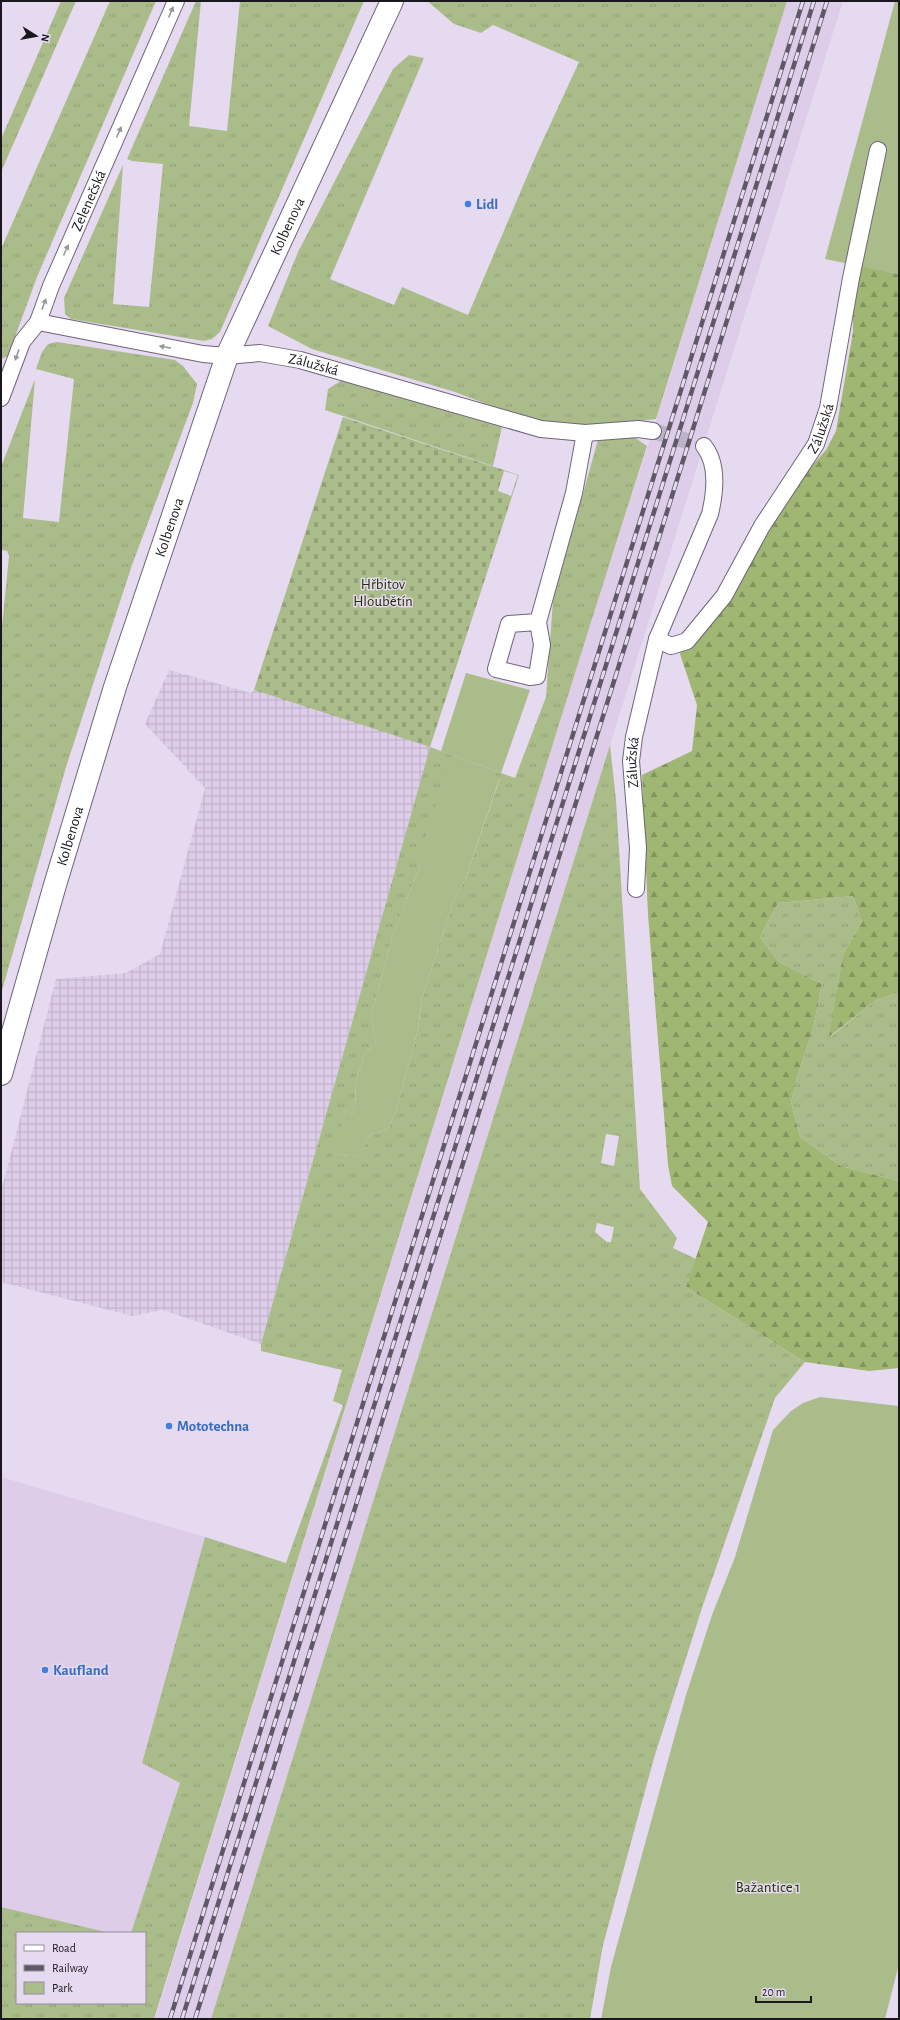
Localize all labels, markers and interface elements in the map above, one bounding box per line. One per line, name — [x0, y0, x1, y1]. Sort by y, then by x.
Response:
one-way arrow — [168, 7, 174, 18]
north arrow — [16, 16, 56, 56]
text: N — [39, 33, 51, 43]
one-way arrow — [116, 126, 122, 137]
street label: Zelenečská — [69, 168, 109, 233]
street label: Kolbenova — [268, 195, 308, 258]
place label: Lidl — [476, 197, 498, 212]
marker: Lidl — [463, 199, 473, 209]
one-way arrow — [64, 244, 70, 256]
one-way arrow — [41, 298, 47, 310]
one-way arrow — [158, 343, 171, 349]
one-way arrow — [13, 349, 19, 361]
street label: Zálužská — [287, 351, 340, 379]
street label: Zálužská — [805, 403, 837, 456]
street label: Kolbenova — [153, 496, 186, 559]
park label: Hřbitov Hloubětín — [353, 577, 413, 609]
street label: Zálužská — [624, 736, 642, 789]
street label: Kolbenova — [54, 804, 87, 868]
place label: Mototechna — [177, 1419, 249, 1434]
marker: Mototechna — [164, 1421, 174, 1431]
place label: Kaufland — [53, 1663, 109, 1678]
marker: Kaufland — [40, 1665, 50, 1675]
park label: Bažantice 1 — [736, 1880, 800, 1895]
legend — [16, 1932, 146, 2004]
text: Road — [52, 1942, 76, 1954]
text: Railway — [52, 1962, 88, 1975]
scale bar — [756, 1978, 811, 2004]
text: Park — [52, 1982, 73, 1994]
text: 20 m — [762, 1986, 785, 1998]

